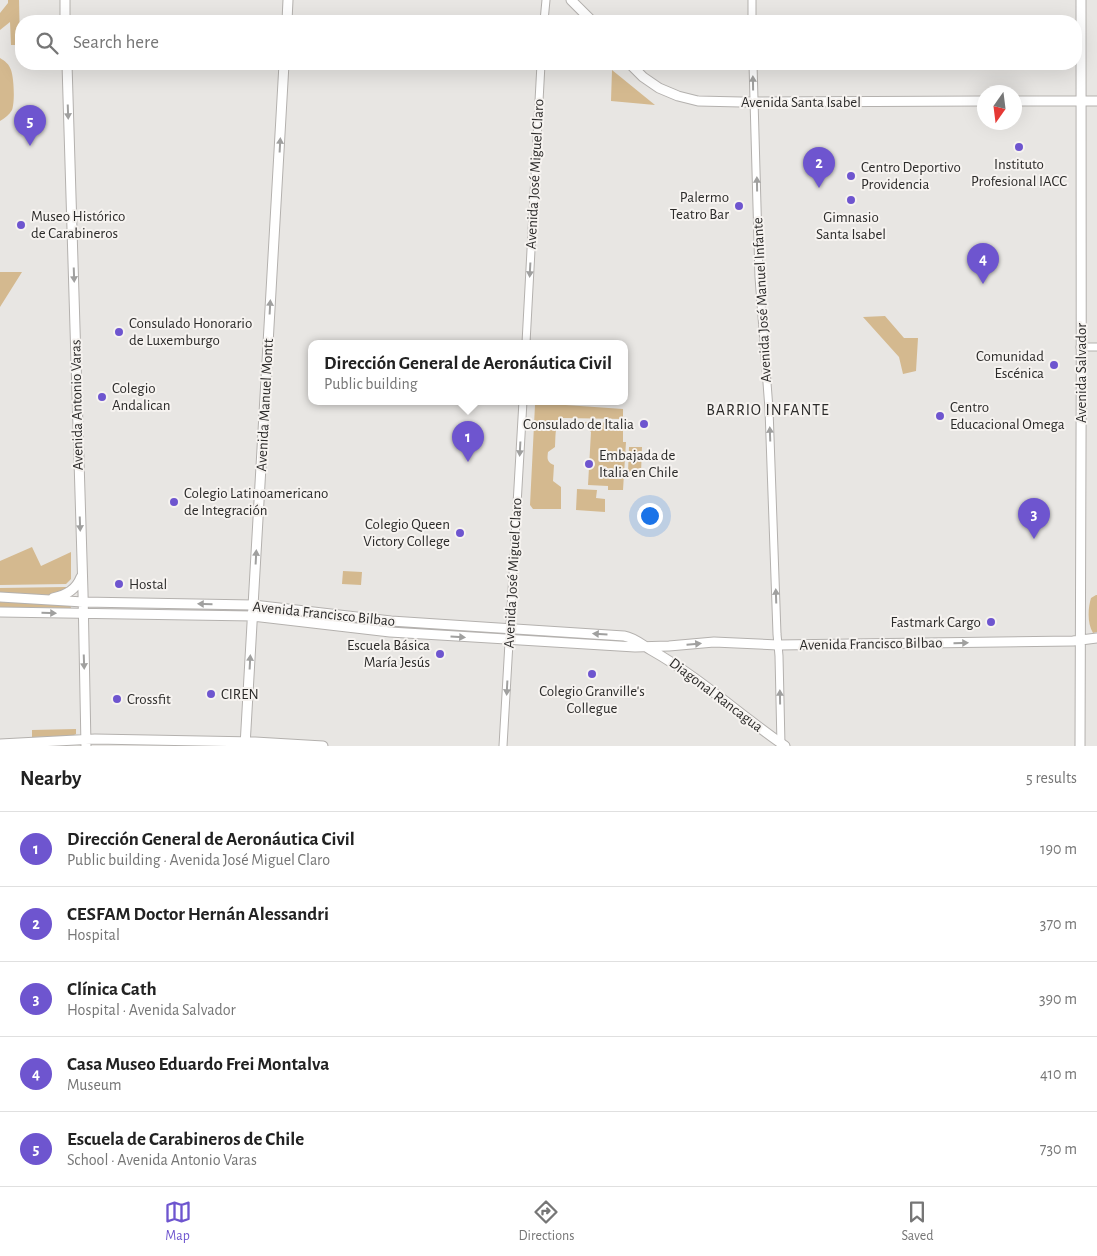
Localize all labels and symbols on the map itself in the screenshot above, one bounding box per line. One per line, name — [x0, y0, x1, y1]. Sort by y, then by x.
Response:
one-way arrow — [749, 75, 757, 91]
north arrow — [977, 85, 1022, 130]
street label: Avenida Santa Isabel — [741, 95, 861, 110]
street label: Avenida José Miguel Claro — [524, 98, 546, 250]
pin: 5 — [14, 105, 46, 146]
one-way arrow — [65, 105, 73, 121]
one-way arrow — [276, 136, 284, 152]
marker: Instituto Profesional IACC — [1013, 141, 1025, 153]
pin: 2 — [803, 147, 835, 188]
place label: Instituto Profesional IACC — [971, 157, 1067, 189]
place label: Centro Deportivo Providencia — [861, 160, 961, 192]
marker: Centro Deportivo Providencia — [845, 170, 857, 182]
one-way arrow — [752, 176, 760, 192]
place label: Palermo Teatro Bar — [670, 190, 729, 222]
marker: Gimnasio Santa Isabel — [845, 194, 857, 206]
marker: Palermo Teatro Bar — [733, 200, 745, 212]
place label: Museo Histórico de Carabineros — [31, 209, 125, 241]
place label: Gimnasio Santa Isabel — [816, 210, 886, 242]
street label: Avenida José Manuel Infante — [750, 217, 774, 383]
marker: Museo Histórico de Carabineros — [15, 219, 27, 231]
pin: 4 — [967, 243, 999, 284]
one-way arrow — [526, 262, 534, 278]
one-way arrow — [70, 267, 78, 283]
one-way arrow — [267, 299, 275, 315]
place label: Consulado Honorario de Luxemburgo — [129, 316, 252, 348]
street label: Avenida Salvador — [1074, 323, 1089, 423]
marker: Consulado Honorario de Luxemburgo — [113, 326, 125, 338]
street label: Avenida Manuel Montt — [254, 338, 276, 472]
street label: Avenida Antonio Varas — [68, 339, 86, 471]
place label: Comunidad Escénica — [976, 349, 1044, 381]
marker: Comunidad Escénica — [1048, 359, 1060, 371]
place label: Colegio Andalican — [112, 381, 170, 413]
marker: Colegio Andalican — [96, 391, 108, 403]
place label: Centro Educacional Omega — [950, 400, 1065, 432]
district label: BARRIO INFANTE — [706, 402, 830, 418]
marker: Centro Educacional Omega — [934, 410, 946, 422]
place label: Consulado de Italia — [523, 417, 634, 432]
marker: Consulado de Italia — [638, 418, 650, 430]
pin: 1 — [452, 421, 484, 462]
one-way arrow — [765, 426, 773, 442]
one-way arrow — [516, 442, 524, 458]
place label: Embajada de Italia en Chile — [599, 448, 678, 480]
marker: Embajada de Italia en Chile — [583, 458, 595, 470]
place label: Colegio Latinoamericano de Integración — [184, 486, 328, 518]
marker: Colegio Latinoamericano de Integración — [168, 496, 180, 508]
street label: Avenida José Miguel Claro — [502, 497, 524, 649]
pin: 3 — [1018, 498, 1050, 539]
your location — [637, 503, 663, 529]
one-way arrow — [77, 516, 85, 532]
place label: Colegio Queen Victory College — [363, 517, 450, 549]
marker: Colegio Queen Victory College — [454, 527, 466, 539]
one-way arrow — [253, 548, 261, 564]
place label: Hostal — [129, 577, 167, 592]
marker: Hostal — [113, 578, 125, 590]
one-way arrow — [772, 588, 780, 604]
street label: Avenida Francisco Bilbao — [252, 599, 396, 629]
one-way arrow — [196, 600, 212, 608]
one-way arrow — [41, 609, 57, 617]
place label: Fastmark Cargo — [891, 615, 981, 630]
marker: Fastmark Cargo — [985, 616, 997, 628]
one-way arrow — [592, 629, 608, 637]
one-way arrow — [450, 633, 466, 641]
street label: Avenida Francisco Bilbao — [799, 635, 943, 653]
place label: Escuela Básica María Jesús — [347, 638, 430, 670]
one-way arrow — [954, 639, 970, 647]
one-way arrow — [686, 640, 702, 648]
marker: Escuela Básica María Jesús — [434, 648, 446, 660]
one-way arrow — [80, 654, 88, 670]
one-way arrow — [247, 654, 255, 670]
street label: Diagonal Rancagua — [667, 655, 766, 735]
marker: Colegio Granville's Collegue — [586, 668, 598, 680]
one-way arrow — [502, 681, 510, 697]
place label: Colegio Granville's Collegue — [539, 684, 645, 716]
place label: CIREN — [221, 687, 259, 702]
marker: CIREN — [205, 688, 217, 700]
one-way arrow — [776, 689, 784, 705]
place label: Crossfit — [127, 692, 171, 707]
marker: Crossfit — [111, 693, 123, 705]

